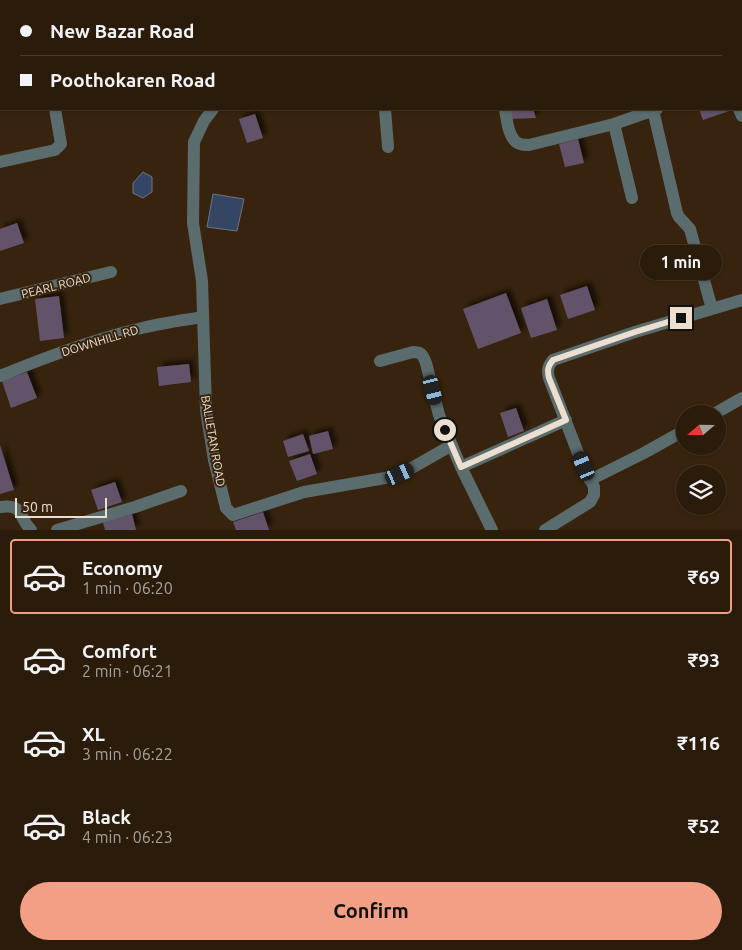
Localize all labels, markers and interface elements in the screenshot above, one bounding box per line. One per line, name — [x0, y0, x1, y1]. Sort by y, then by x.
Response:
text: New Bazar Road — [50, 20, 194, 42]
text: Poothokaren Road — [50, 69, 216, 91]
callout: 1 min — [640, 246, 722, 280]
text: 1 min — [661, 253, 701, 271]
street label: PEARL ROAD — [20, 271, 92, 300]
route end — [670, 307, 692, 329]
street label: DOWNHILL RD — [60, 323, 140, 358]
car — [422, 374, 443, 406]
street label: BALLETAN ROAD — [199, 394, 228, 488]
north arrow — [676, 405, 726, 455]
map controls — [676, 405, 726, 515]
route start — [434, 419, 456, 441]
car — [571, 449, 596, 483]
car — [383, 461, 416, 487]
button: layers — [676, 465, 726, 515]
scale bar — [15, 495, 108, 518]
text: 50 m — [22, 499, 53, 515]
icon: car — [22, 554, 67, 599]
text: Economy — [82, 557, 163, 579]
text: ₹69 — [688, 566, 720, 588]
text: 1 min · 06:20 — [82, 579, 173, 597]
icon: car — [22, 637, 67, 682]
text: Comfort — [82, 640, 157, 662]
text: ₹93 — [688, 649, 720, 671]
text: 2 min · 06:21 — [82, 662, 173, 680]
icon: car — [22, 720, 67, 765]
text: XL — [82, 723, 105, 745]
text: ₹116 — [677, 732, 720, 754]
text: 3 min · 06:22 — [82, 745, 173, 763]
icon: car — [22, 803, 67, 848]
text: Black — [82, 806, 131, 828]
text: ₹52 — [688, 815, 720, 837]
text: 4 min · 06:23 — [82, 828, 173, 846]
button: Confirm — [20, 882, 722, 940]

